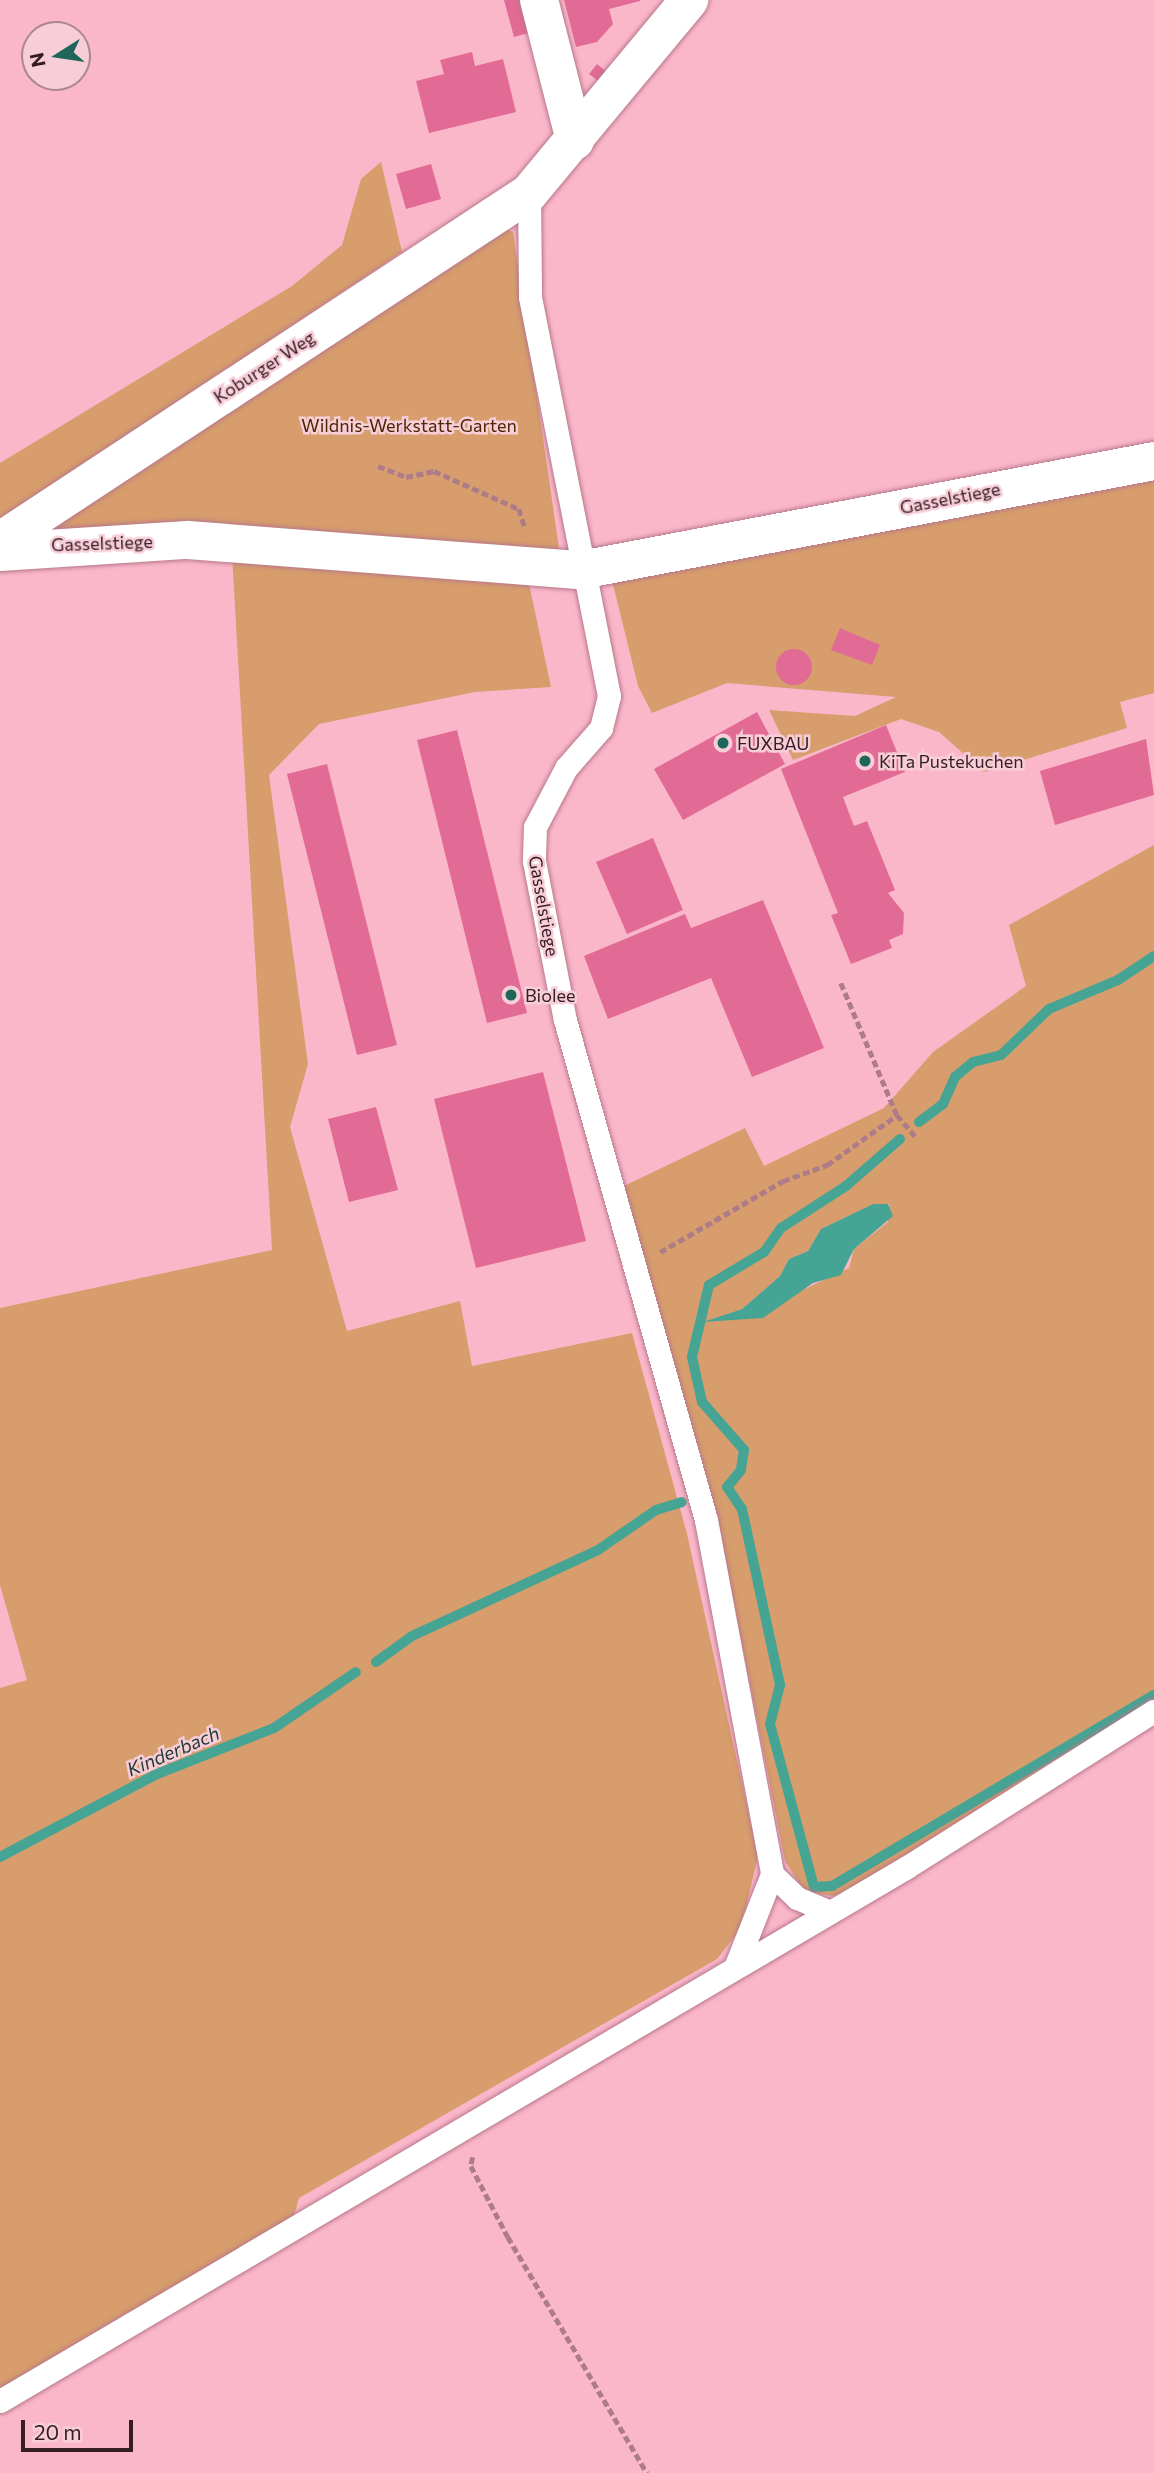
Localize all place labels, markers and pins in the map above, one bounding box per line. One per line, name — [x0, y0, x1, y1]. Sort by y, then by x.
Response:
place label: FUXBAU — [737, 732, 809, 754]
marker: FUXBAU — [715, 735, 731, 751]
place label: KiTa Pustekuchen — [879, 750, 1024, 772]
marker: KiTa Pustekuchen — [857, 753, 873, 769]
place label: Biolee — [525, 984, 576, 1006]
marker: Biolee — [503, 987, 519, 1003]

